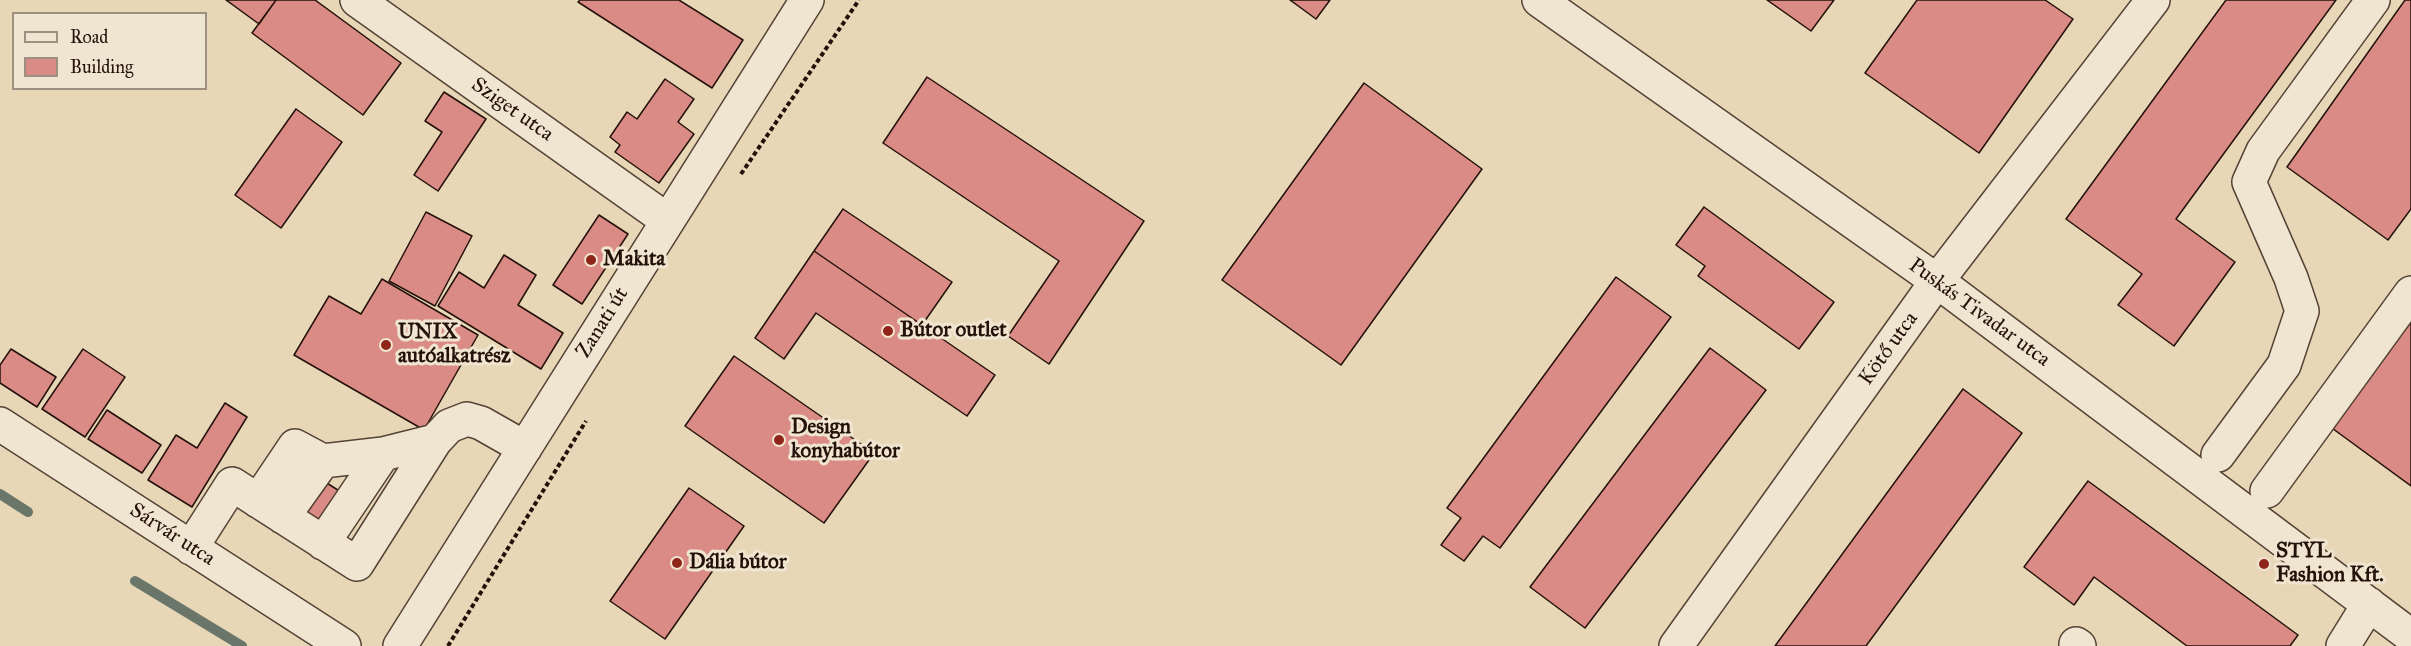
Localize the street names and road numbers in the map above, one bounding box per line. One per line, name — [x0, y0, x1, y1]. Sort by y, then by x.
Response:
street label: Sziget utca — [466, 73, 558, 147]
street label: Puskás Tivadar utca — [1903, 253, 2055, 373]
street label: Zanati út — [572, 283, 634, 363]
street label: Kötő utca — [1854, 307, 1924, 391]
street label: Sárvár utca — [125, 498, 219, 572]

